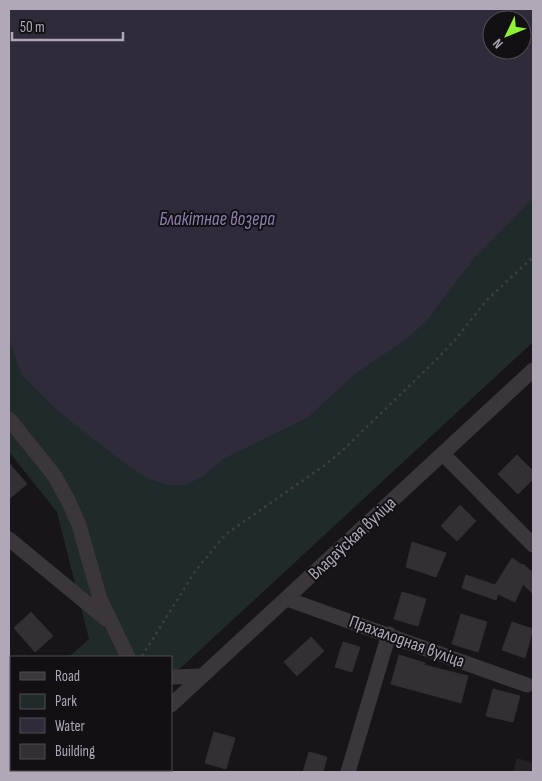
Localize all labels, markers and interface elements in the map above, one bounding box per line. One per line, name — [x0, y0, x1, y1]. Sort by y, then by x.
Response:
scale bar — [12, 10, 124, 42]
north arrow — [482, 10, 532, 60]
text: 50 m — [20, 18, 45, 37]
text: N — [489, 35, 507, 52]
water label: Блакітнае возера — [159, 208, 275, 231]
street label: Владаўская вуліца — [304, 492, 401, 584]
street label: Прахалодная вуліца — [346, 611, 467, 672]
legend — [10, 656, 172, 771]
text: Road — [55, 667, 80, 686]
text: Park — [55, 692, 77, 711]
text: Water — [55, 717, 86, 736]
text: Building — [55, 742, 95, 761]

